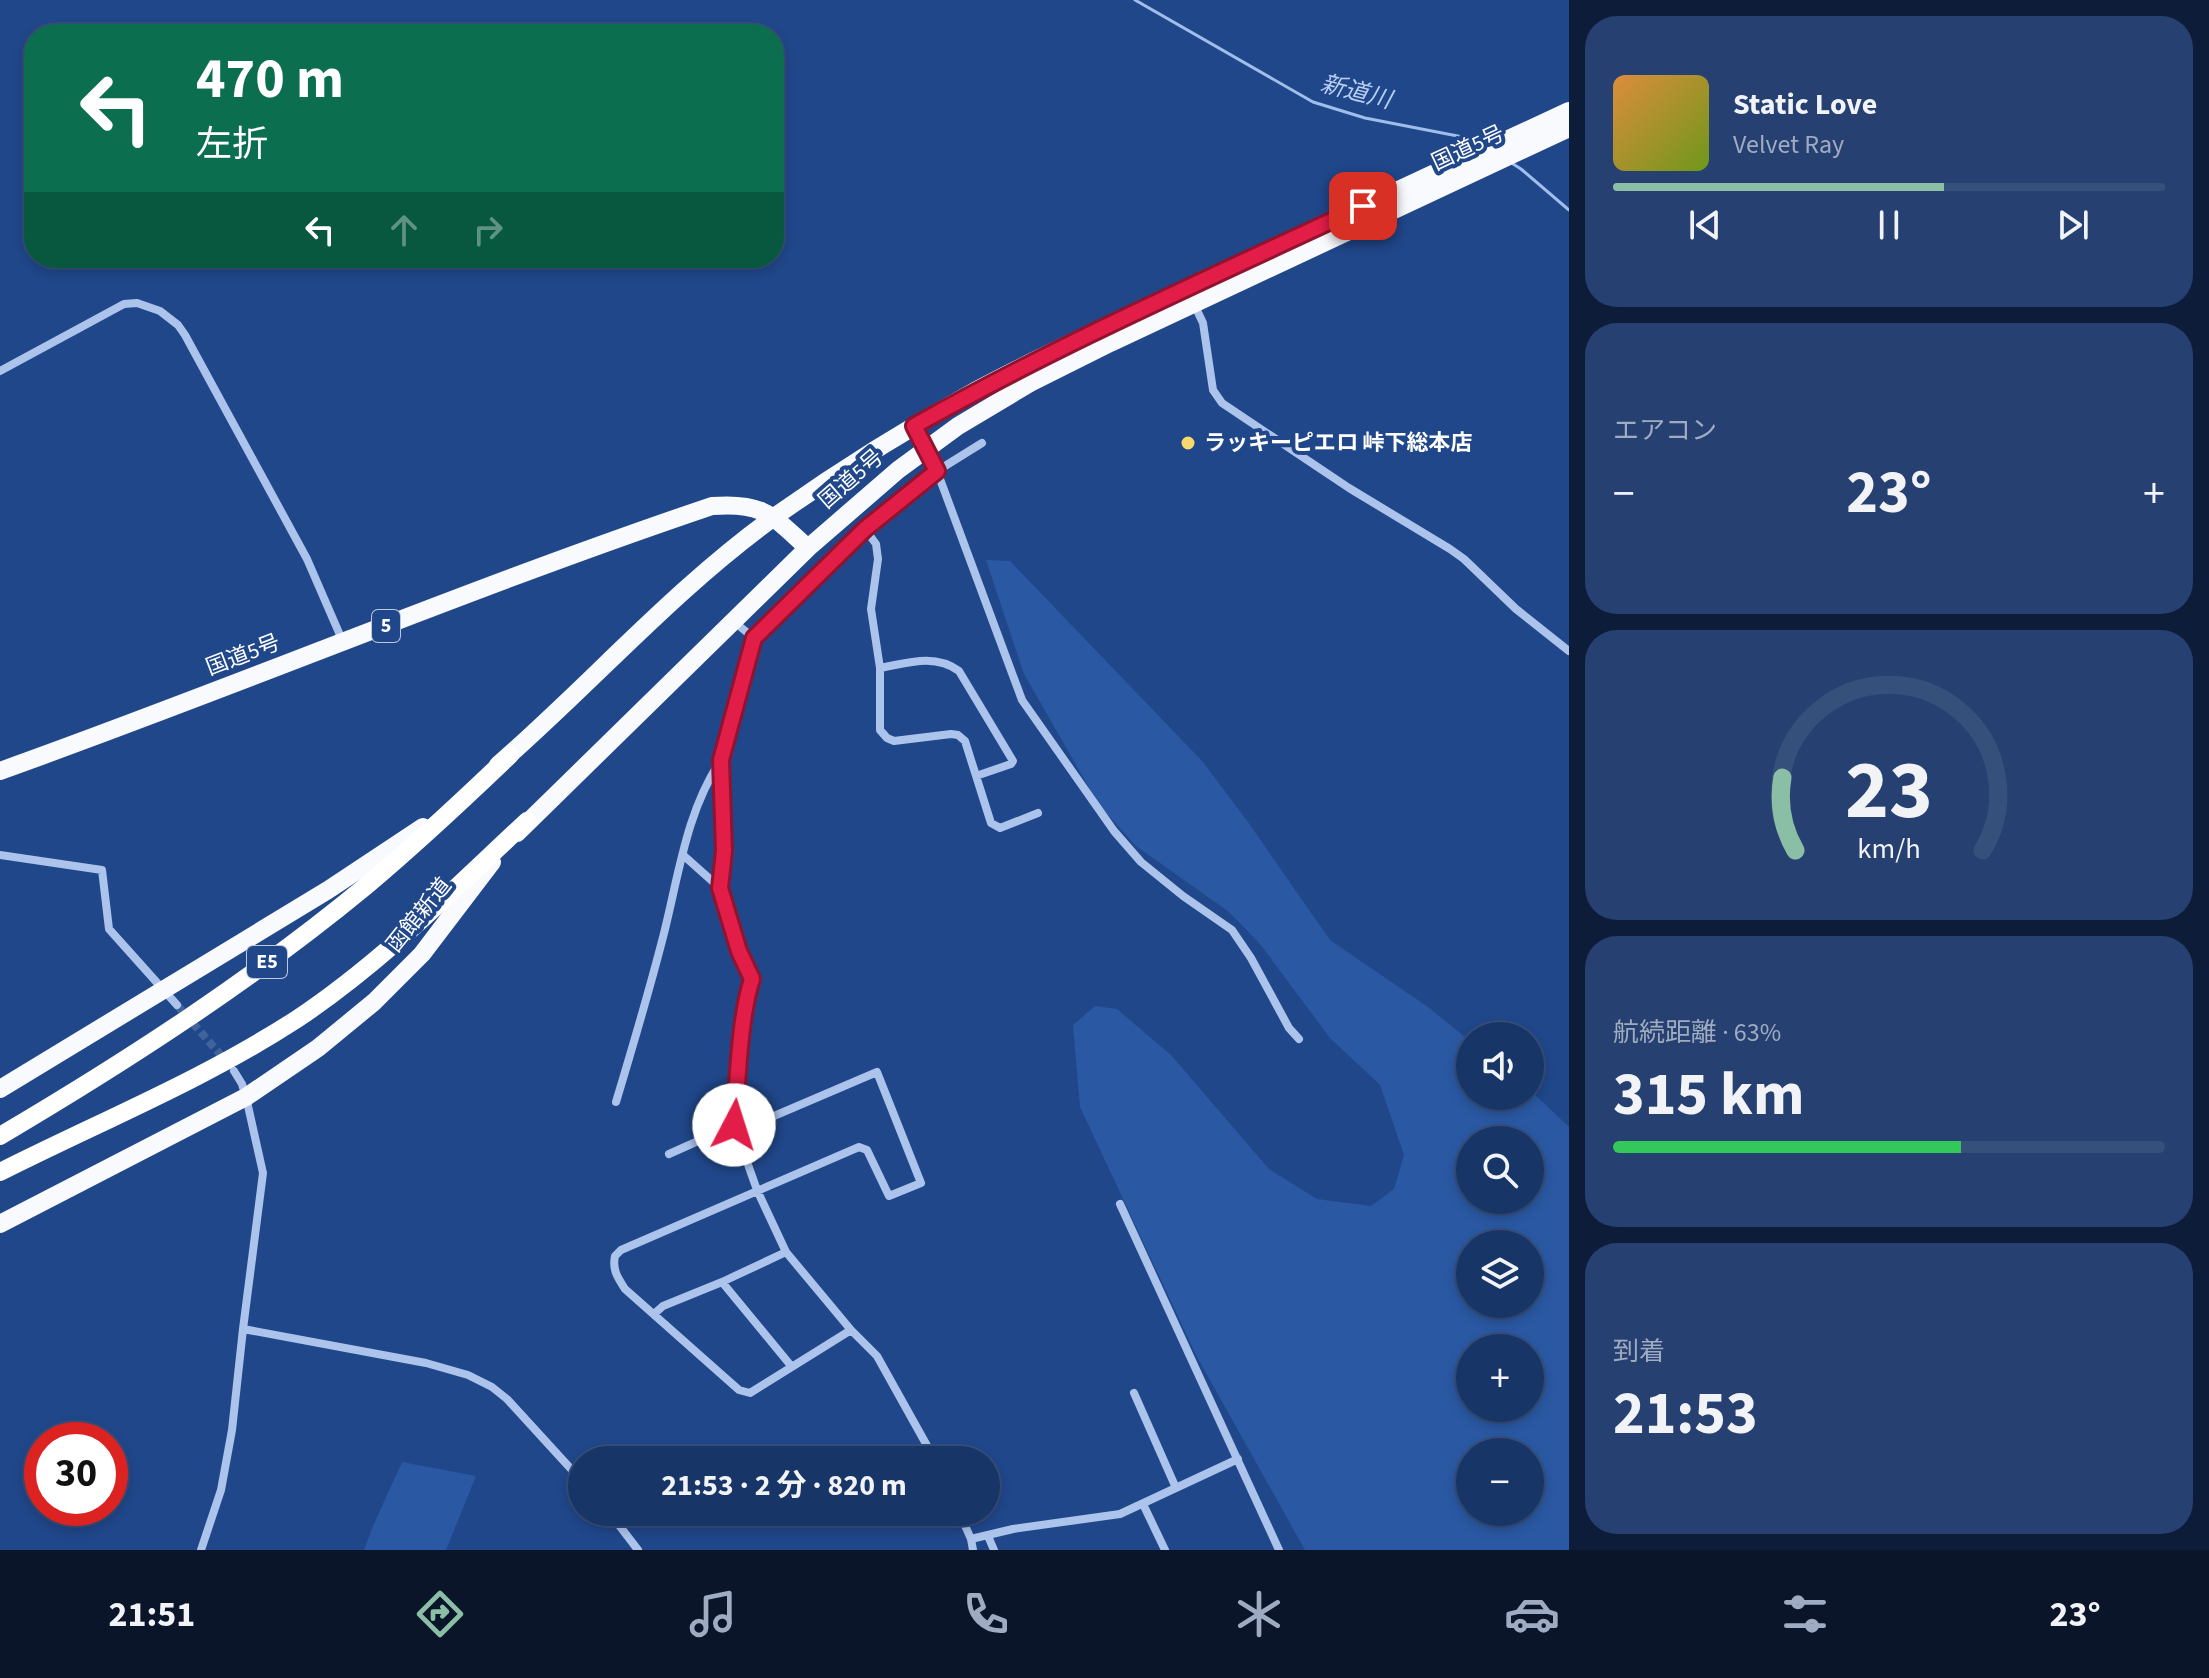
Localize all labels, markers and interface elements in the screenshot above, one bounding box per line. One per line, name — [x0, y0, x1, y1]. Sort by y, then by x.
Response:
text: 470 m — [196, 40, 344, 119]
icon: left — [64, 56, 168, 160]
water label: 新道川 — [1317, 66, 1398, 118]
text: Static Love — [1733, 83, 1877, 126]
street label: 国道5号 — [1426, 117, 1510, 179]
text: 左折 — [196, 119, 268, 170]
text: Velvet Ray — [1733, 126, 1844, 163]
pin — [1329, 172, 1397, 240]
icon: arrive — [1341, 184, 1385, 228]
icon: previous — [1683, 203, 1727, 247]
icon: pause — [1867, 203, 1911, 247]
icon: next — [2051, 203, 2095, 247]
icon: left — [298, 208, 342, 252]
icon: ahead — [382, 208, 426, 252]
icon: right — [466, 208, 510, 252]
text: エアコン — [1613, 412, 1717, 449]
place label: ラッキーピエロ 峠下総本店 — [1204, 427, 1472, 459]
marker: ラッキーピエロ 峠下総本店 — [1179, 434, 1197, 452]
street label: 国道5号 — [811, 442, 891, 516]
text: 23° — [1846, 451, 1932, 536]
text: − — [1613, 463, 1635, 526]
text: + — [2143, 463, 2165, 526]
road number: 5 — [372, 610, 400, 642]
street label: 国道5号 — [201, 626, 285, 684]
text: 23 — [1845, 732, 1933, 850]
text: km/h — [1857, 829, 1921, 869]
street label: 函館新道 — [379, 871, 459, 959]
road number: E5 — [247, 946, 287, 978]
text: 航続距離 · 63% — [1613, 1014, 1781, 1051]
map controls — [1456, 1022, 1544, 1526]
button: sound — [1456, 1022, 1544, 1110]
text: 315 km — [1613, 1053, 1804, 1138]
position arrow — [692, 1083, 776, 1167]
button: search — [1456, 1126, 1544, 1214]
button: layers — [1456, 1230, 1544, 1318]
text: 到着 — [1613, 1333, 1665, 1370]
button: + — [1456, 1334, 1544, 1422]
text: 21:53 — [1613, 1372, 1758, 1457]
speed limit sign: 30 — [24, 1422, 128, 1526]
button: − — [1456, 1438, 1544, 1526]
text: 21:53 · 2 分 · 820 m — [661, 1464, 907, 1507]
icon: directions — [412, 1586, 468, 1642]
icon: music — [685, 1586, 741, 1642]
icon: phone — [958, 1586, 1014, 1642]
icon: climate — [1231, 1586, 1287, 1642]
icon: car — [1504, 1586, 1560, 1642]
icon: filters — [1777, 1586, 1833, 1642]
text: 21:51 — [108, 1589, 195, 1640]
text: 23° — [2049, 1589, 2101, 1640]

